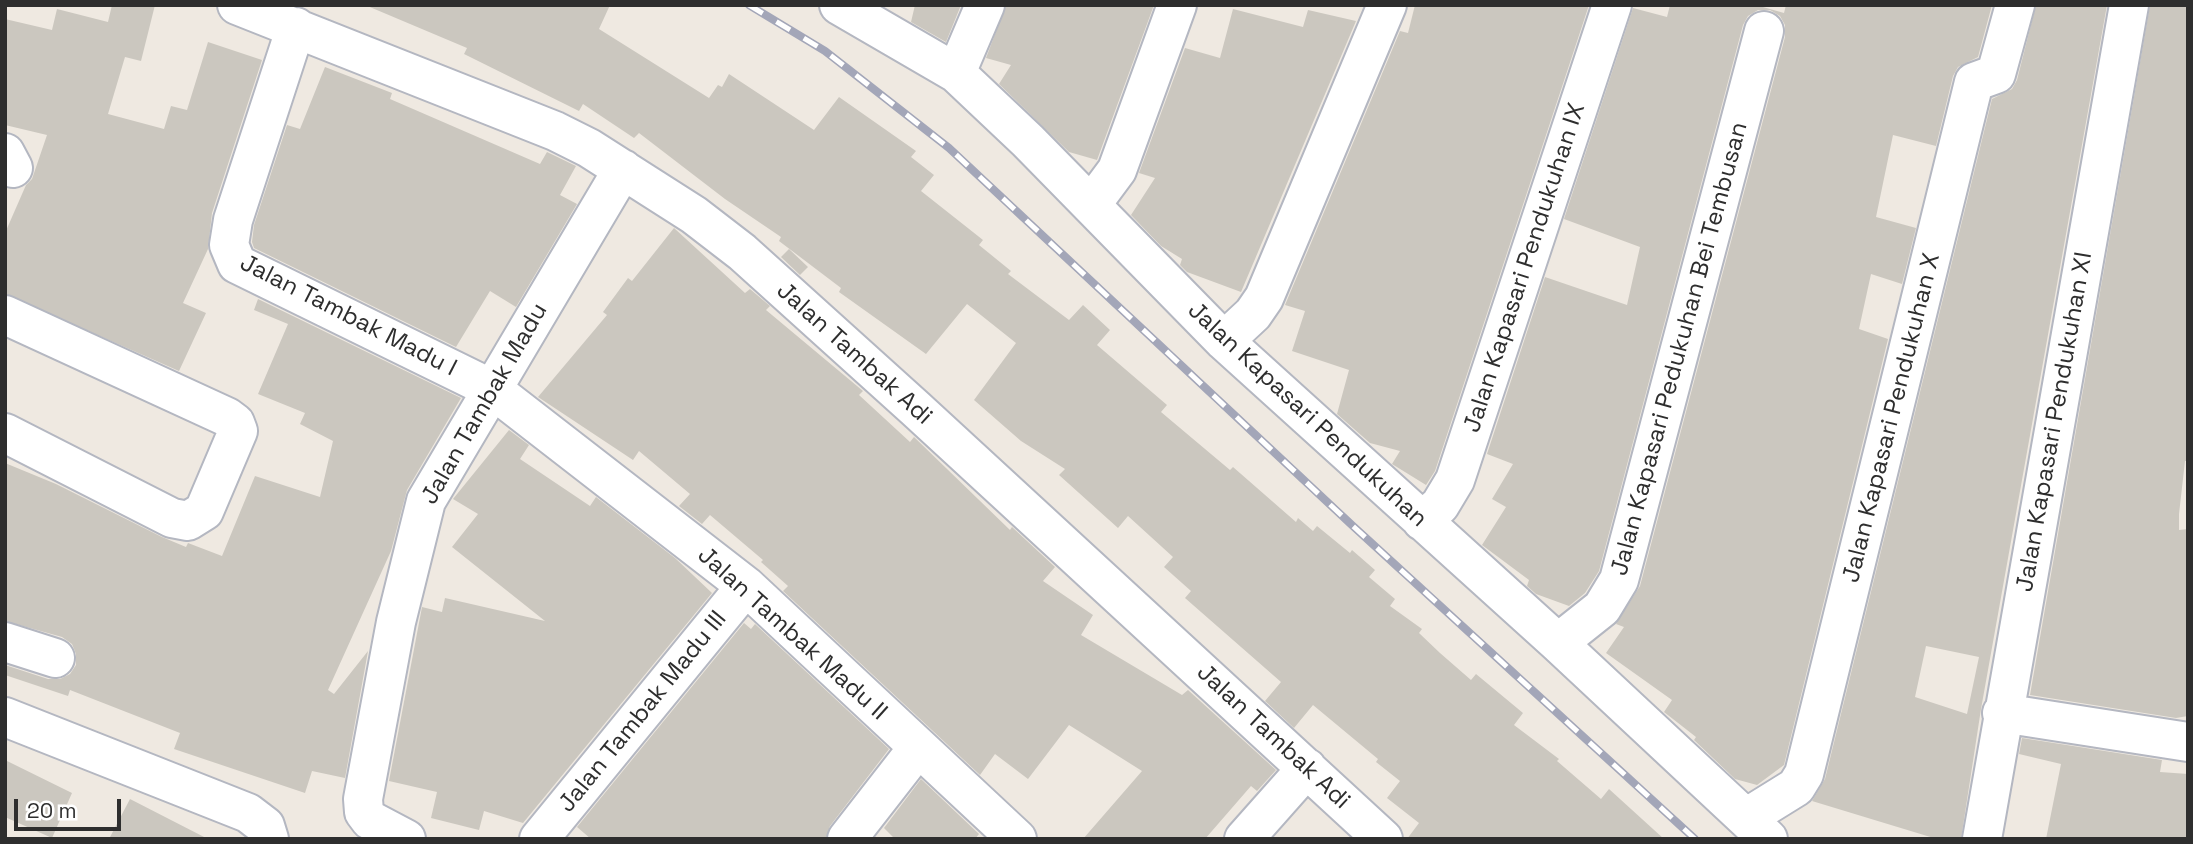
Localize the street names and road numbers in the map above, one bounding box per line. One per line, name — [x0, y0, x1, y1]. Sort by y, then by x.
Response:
street label: Jalan Kapasari Pendukuhan IX — [1458, 100, 1592, 436]
street label: Jalan Kapasari Pedukuhan Bei Tembusan — [1605, 119, 1755, 579]
street label: Jalan Tambak Madu I — [235, 249, 461, 383]
street label: Jalan Kapasari Pendukuhan X — [1837, 250, 1947, 586]
street label: Jalan Kapasari Pendukuhan XI — [2011, 250, 2099, 594]
street label: Jalan Tambak Adi — [770, 277, 938, 431]
street label: Jalan Kapasari Pendukuhan — [1181, 296, 1433, 534]
street label: Jalan Tambak Madu — [416, 298, 554, 510]
street label: Jalan Tambak Madu II — [691, 541, 893, 727]
street label: Jalan Tambak Madu III — [553, 605, 733, 819]
street label: Jalan Tambak Adi — [1190, 659, 1356, 815]

